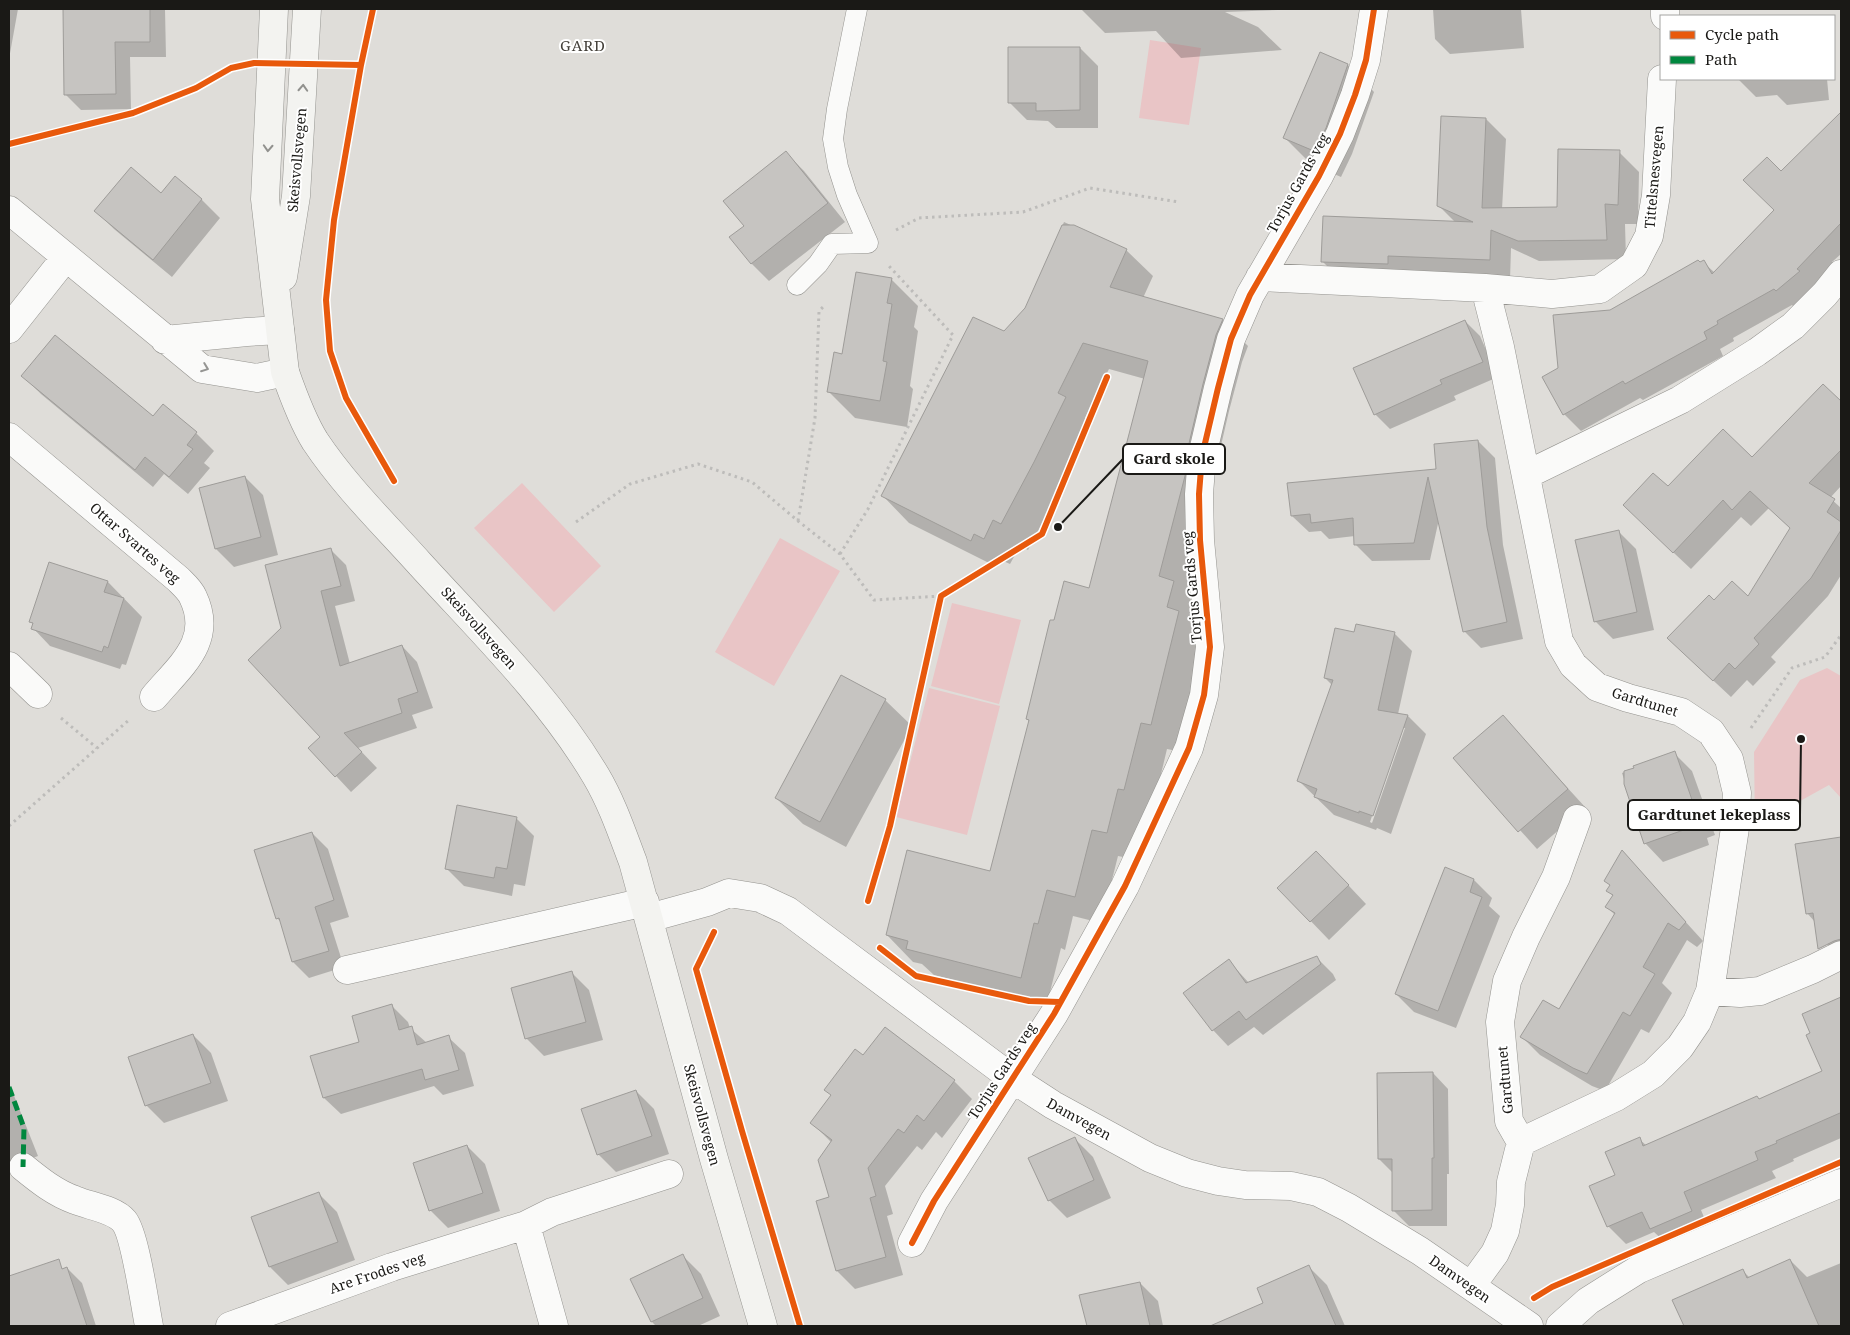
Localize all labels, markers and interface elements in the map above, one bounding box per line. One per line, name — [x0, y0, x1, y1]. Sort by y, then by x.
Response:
legend — [1660, 15, 1835, 80]
text: Cycle path — [1705, 24, 1780, 44]
district label: GARD — [560, 35, 606, 55]
text: Path — [1705, 49, 1738, 69]
one-way arrow — [297, 84, 308, 92]
street label: Skeisvollsvegen — [282, 107, 311, 213]
street label: Tittelsnesvegen — [1640, 125, 1667, 229]
street label: Torjus Gards veg — [1262, 129, 1333, 236]
one-way arrow — [262, 144, 273, 152]
one-way arrow — [200, 362, 208, 372]
callout: Gard skole — [1123, 444, 1225, 474]
text: Gard skole — [1133, 448, 1215, 468]
street label: Ottar Svartes veg — [86, 498, 185, 588]
street label: Torjus Gards veg — [1177, 530, 1206, 644]
street label: Skeisvollsvegen — [437, 582, 521, 673]
street label: Gardtunet — [1610, 682, 1681, 721]
callout: Gardtunet lekeplass — [1628, 800, 1800, 830]
text: Gardtunet lekeplass — [1638, 804, 1790, 824]
street label: Torjus Gards veg — [963, 1018, 1040, 1123]
street label: Gardtunet — [1492, 1045, 1517, 1115]
street label: Skeisvollsvegen — [680, 1062, 725, 1168]
street label: Damvegen — [1044, 1093, 1115, 1144]
street label: Are Frodes veg — [327, 1247, 427, 1298]
street label: Damvegen — [1426, 1250, 1495, 1307]

